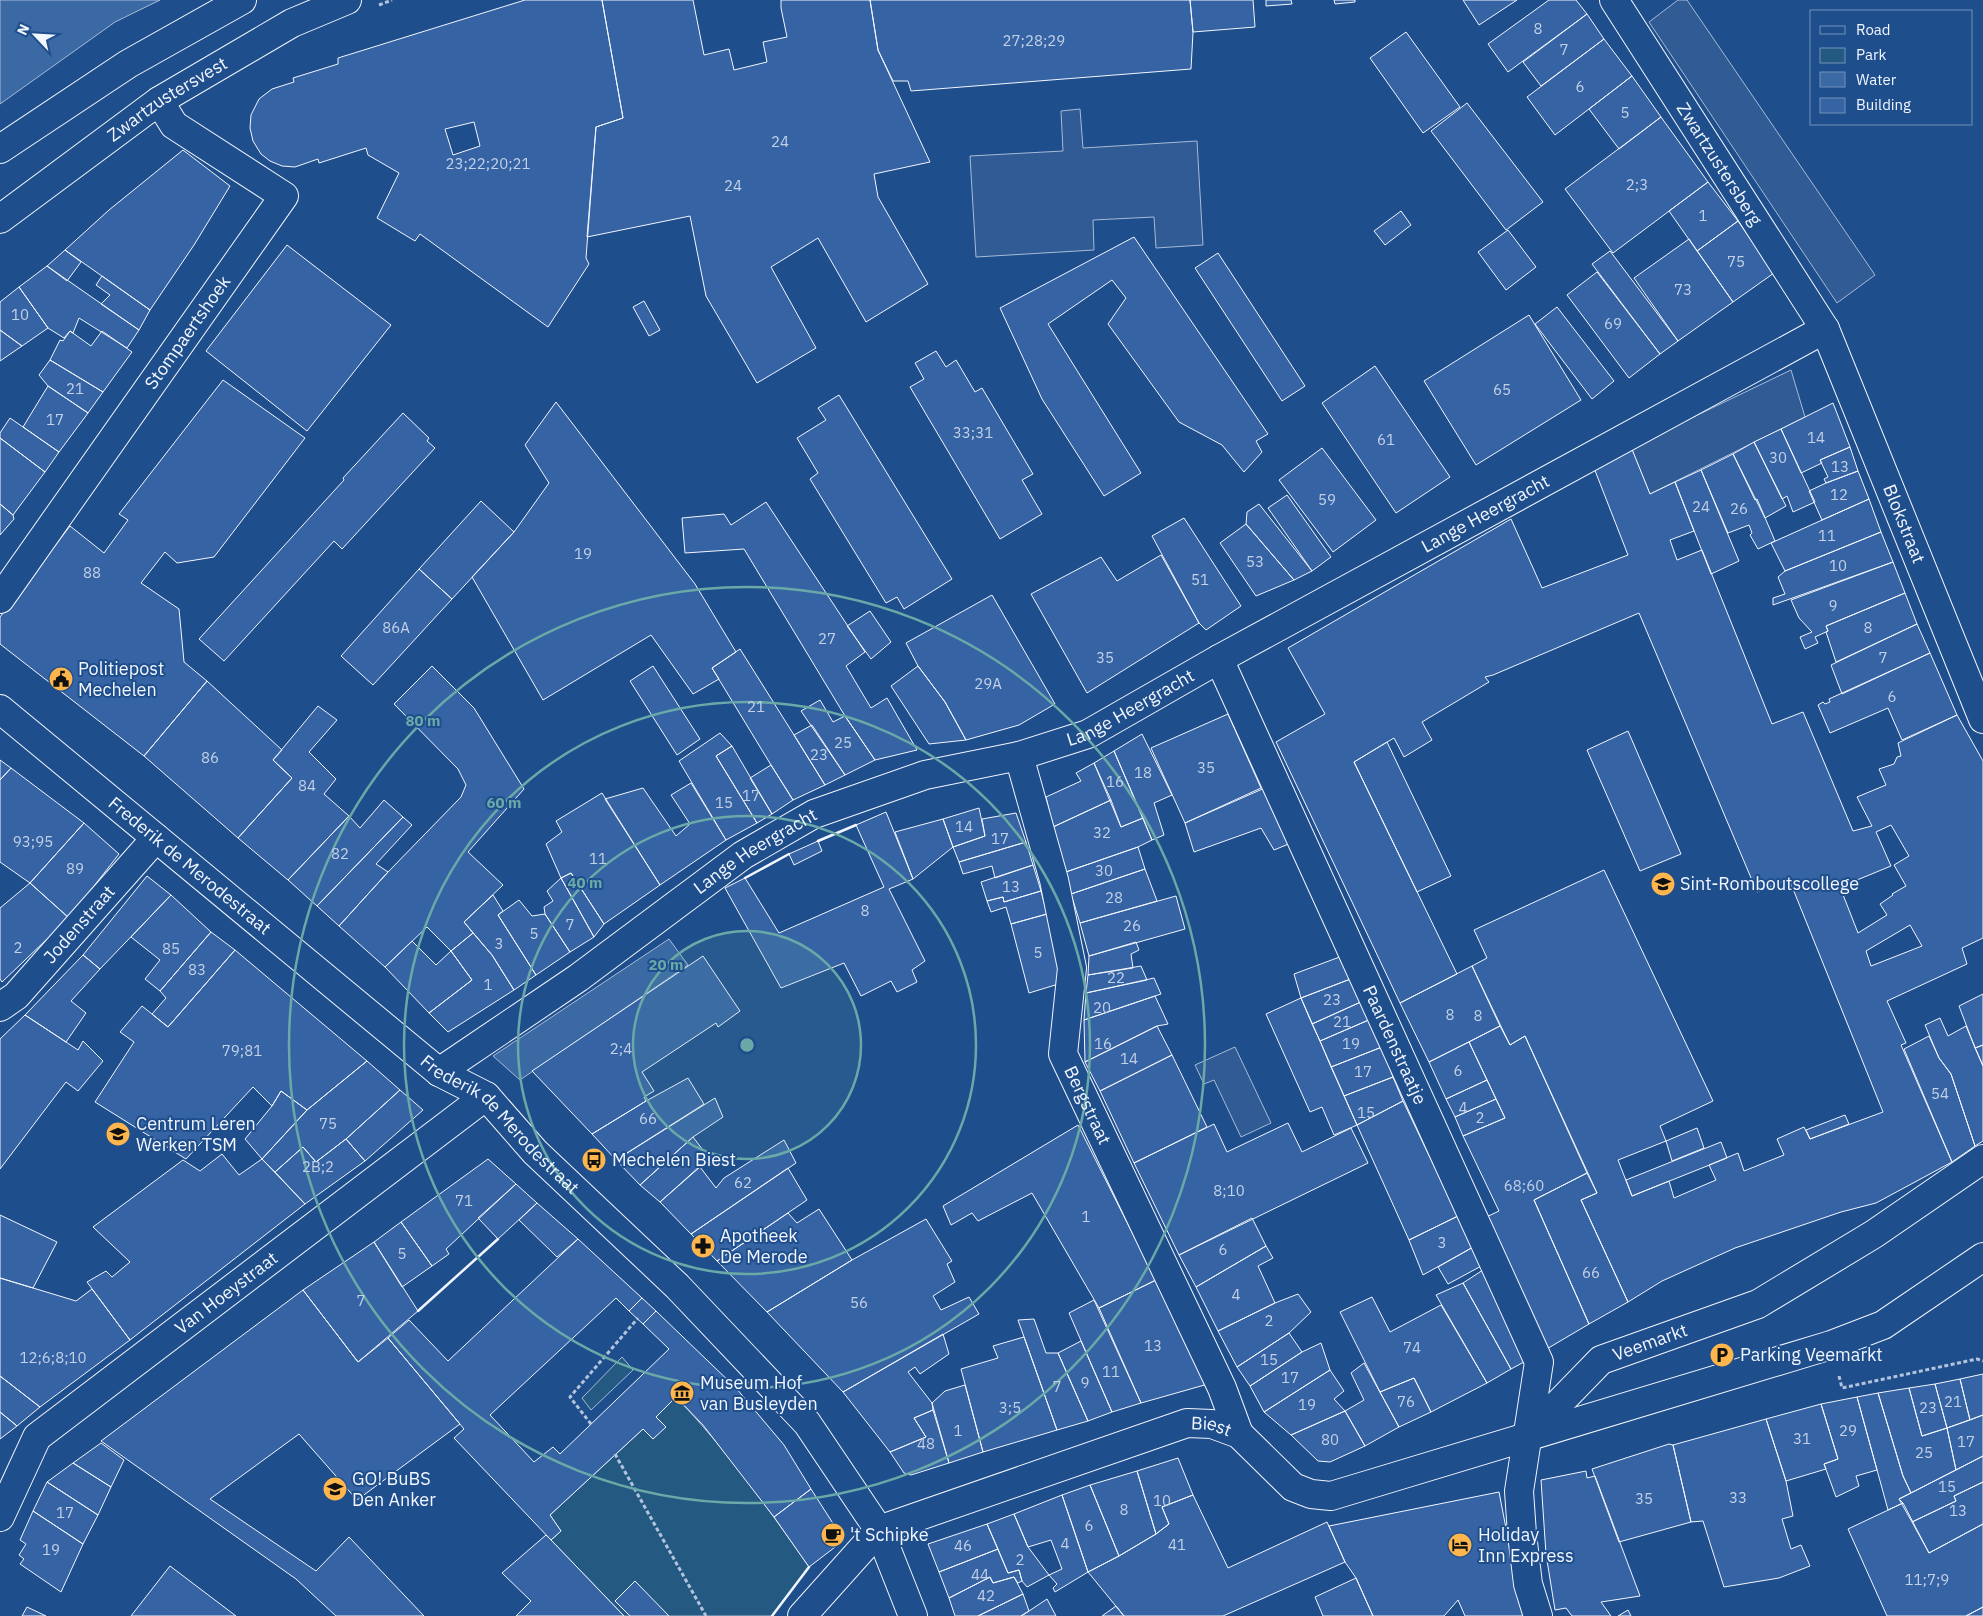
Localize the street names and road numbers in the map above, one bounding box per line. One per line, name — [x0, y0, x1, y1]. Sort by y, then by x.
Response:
street label: Zwartzustersvest — [103, 51, 231, 146]
street label: Zwartzustersberg — [1672, 98, 1768, 230]
street label: Stompaertshoek — [139, 270, 236, 394]
street label: Lange Heergracht — [1417, 469, 1553, 558]
street label: Blokstraat — [1878, 481, 1931, 566]
street label: Lange Heergracht — [1064, 664, 1198, 751]
street label: Frederik de Merodestraat — [104, 791, 276, 939]
street label: Lange Heergracht — [689, 803, 821, 899]
street label: Jodenstraat — [38, 880, 120, 968]
street label: Paardenstraatje — [1358, 981, 1432, 1108]
street label: Frederik de Merodestraat — [416, 1049, 584, 1199]
street label: Bergstraat — [1059, 1062, 1116, 1148]
street label: Van Hoeystraat — [170, 1246, 282, 1339]
street label: Veemarkt — [1609, 1318, 1690, 1366]
street label: Biest — [1191, 1411, 1235, 1441]

